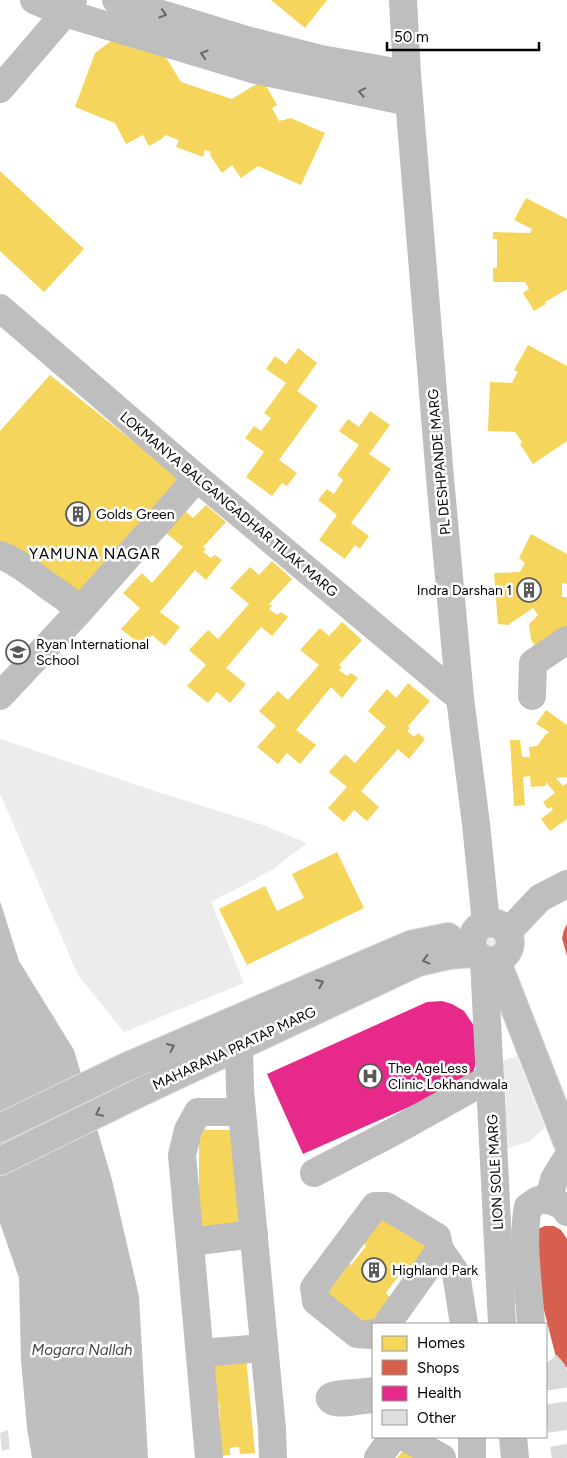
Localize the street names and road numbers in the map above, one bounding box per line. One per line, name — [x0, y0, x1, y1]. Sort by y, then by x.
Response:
street label: PL DESHPANDE MARG — [425, 388, 454, 536]
street label: LOKMANYA BALGANGADHAR TILAK MARG — [116, 408, 341, 601]
street label: MAHARANA PRATAP MARG — [150, 1003, 319, 1094]
street label: LION SOLE MARG — [484, 1114, 507, 1230]

